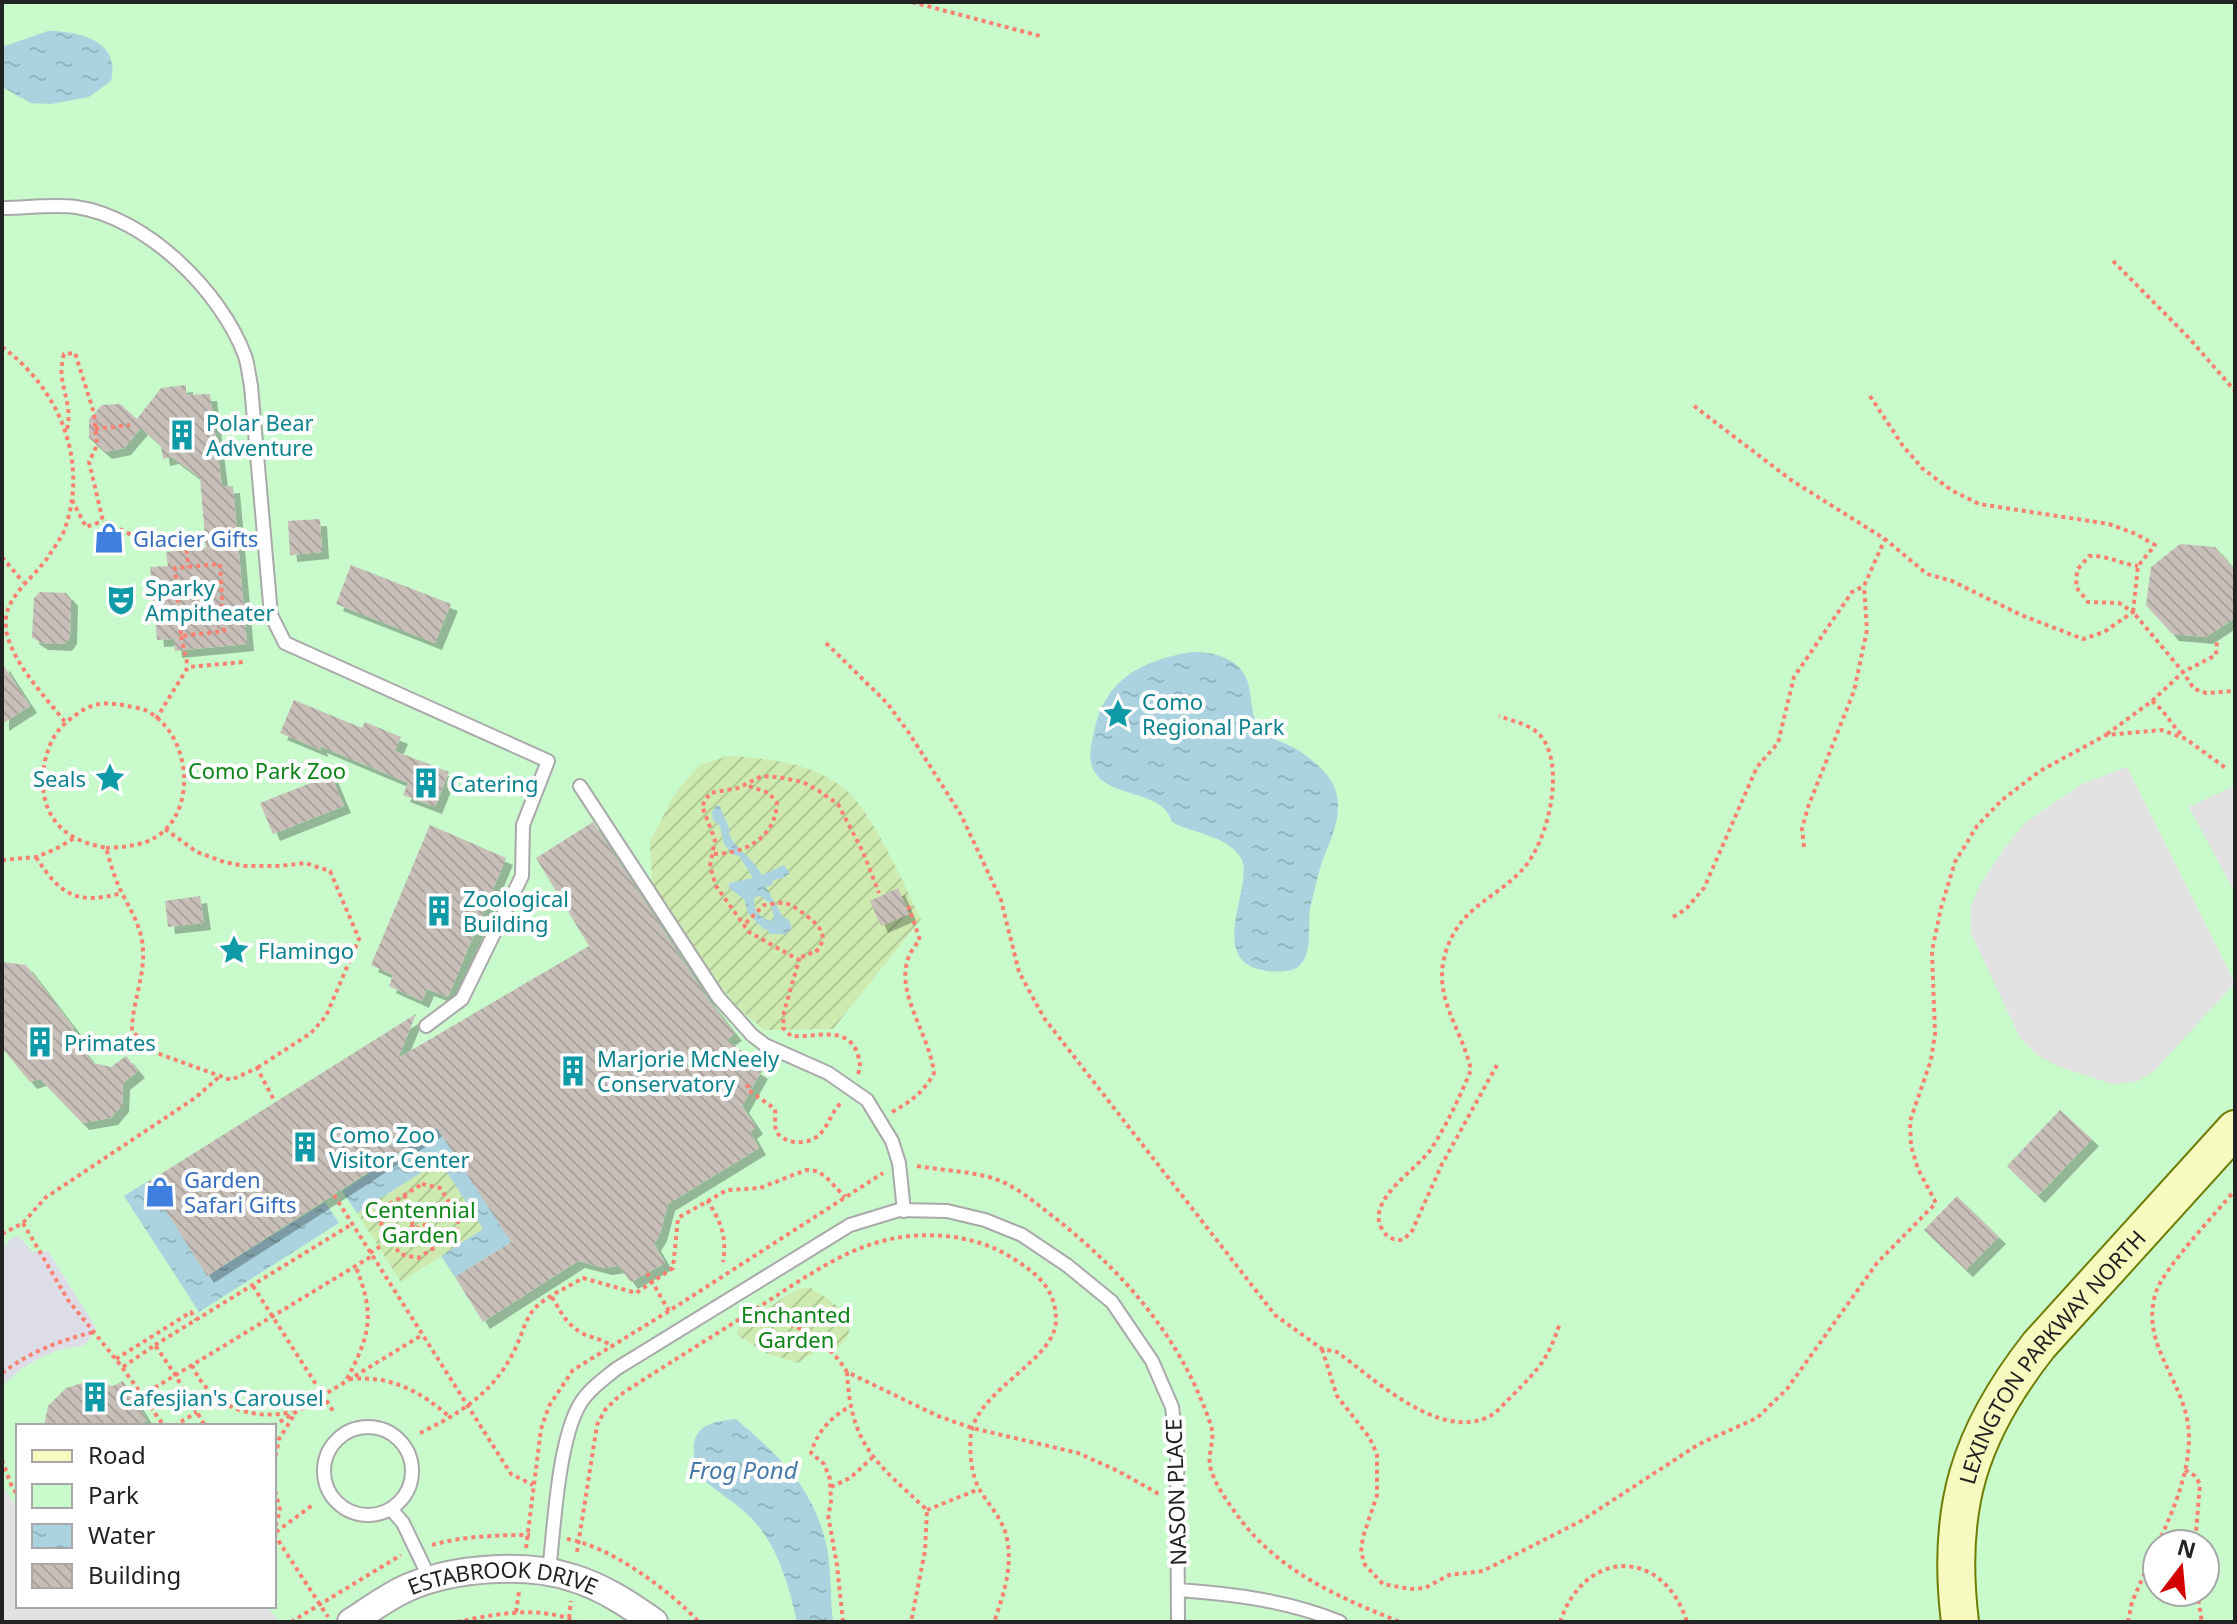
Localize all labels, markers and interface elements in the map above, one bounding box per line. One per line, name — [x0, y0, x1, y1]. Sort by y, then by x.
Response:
place label: Polar Bear Adventure — [206, 407, 314, 462]
building icon: Polar Bear Adventure — [165, 418, 199, 452]
shop icon: Glacier Gifts — [92, 521, 126, 555]
place label: Glacier Gifts — [133, 523, 258, 553]
place label: Sparky Ampitheater — [145, 572, 275, 627]
theatre icon: Sparky Ampitheater — [104, 583, 138, 617]
place label: Como Regional Park — [1142, 686, 1285, 741]
place icon: Como Regional Park — [1101, 697, 1135, 731]
park label: Como Park Zoo — [188, 755, 346, 785]
place icon: Seals — [93, 761, 127, 795]
place label: Seals — [33, 763, 86, 793]
building icon: Catering — [409, 766, 443, 800]
place label: Catering — [450, 768, 538, 798]
place label: Zoological Building — [463, 883, 569, 938]
building icon: Zoological Building — [422, 894, 456, 928]
place icon: Flamingo — [217, 933, 251, 967]
place label: Flamingo — [258, 935, 354, 965]
building icon: Primates — [23, 1025, 57, 1059]
place label: Primates — [64, 1027, 156, 1057]
place label: Marjorie McNeely Conservatory — [597, 1043, 780, 1098]
building icon: Marjorie McNeely Conservatory — [556, 1054, 590, 1088]
place label: Como Zoo Visitor Center — [329, 1119, 470, 1174]
building icon: Como Zoo Visitor Center — [288, 1130, 322, 1164]
place label: Garden Safari Gifts — [184, 1164, 297, 1219]
shop icon: Garden Safari Gifts — [143, 1175, 177, 1209]
park label: Centennial Garden — [364, 1194, 476, 1249]
street label: LEXINGTON PARKWAY NORTH — [1951, 1223, 2152, 1487]
park label: Enchanted Garden — [741, 1299, 851, 1354]
building icon: Cafesjian's Carousel — [78, 1380, 112, 1414]
place label: Cafesjian's Carousel — [119, 1382, 324, 1412]
street label: NASON PLACE — [1157, 1418, 1193, 1566]
legend — [16, 1424, 276, 1608]
text: Road — [88, 1438, 146, 1471]
water label: Frog Pond — [688, 1453, 799, 1486]
text: Park — [88, 1478, 139, 1511]
text: Water — [88, 1518, 156, 1551]
north arrow — [2141, 1528, 2221, 1608]
text: N — [2174, 1531, 2200, 1565]
street label: ESTABROOK DRIVE — [403, 1554, 603, 1601]
text: Building — [88, 1558, 181, 1591]

